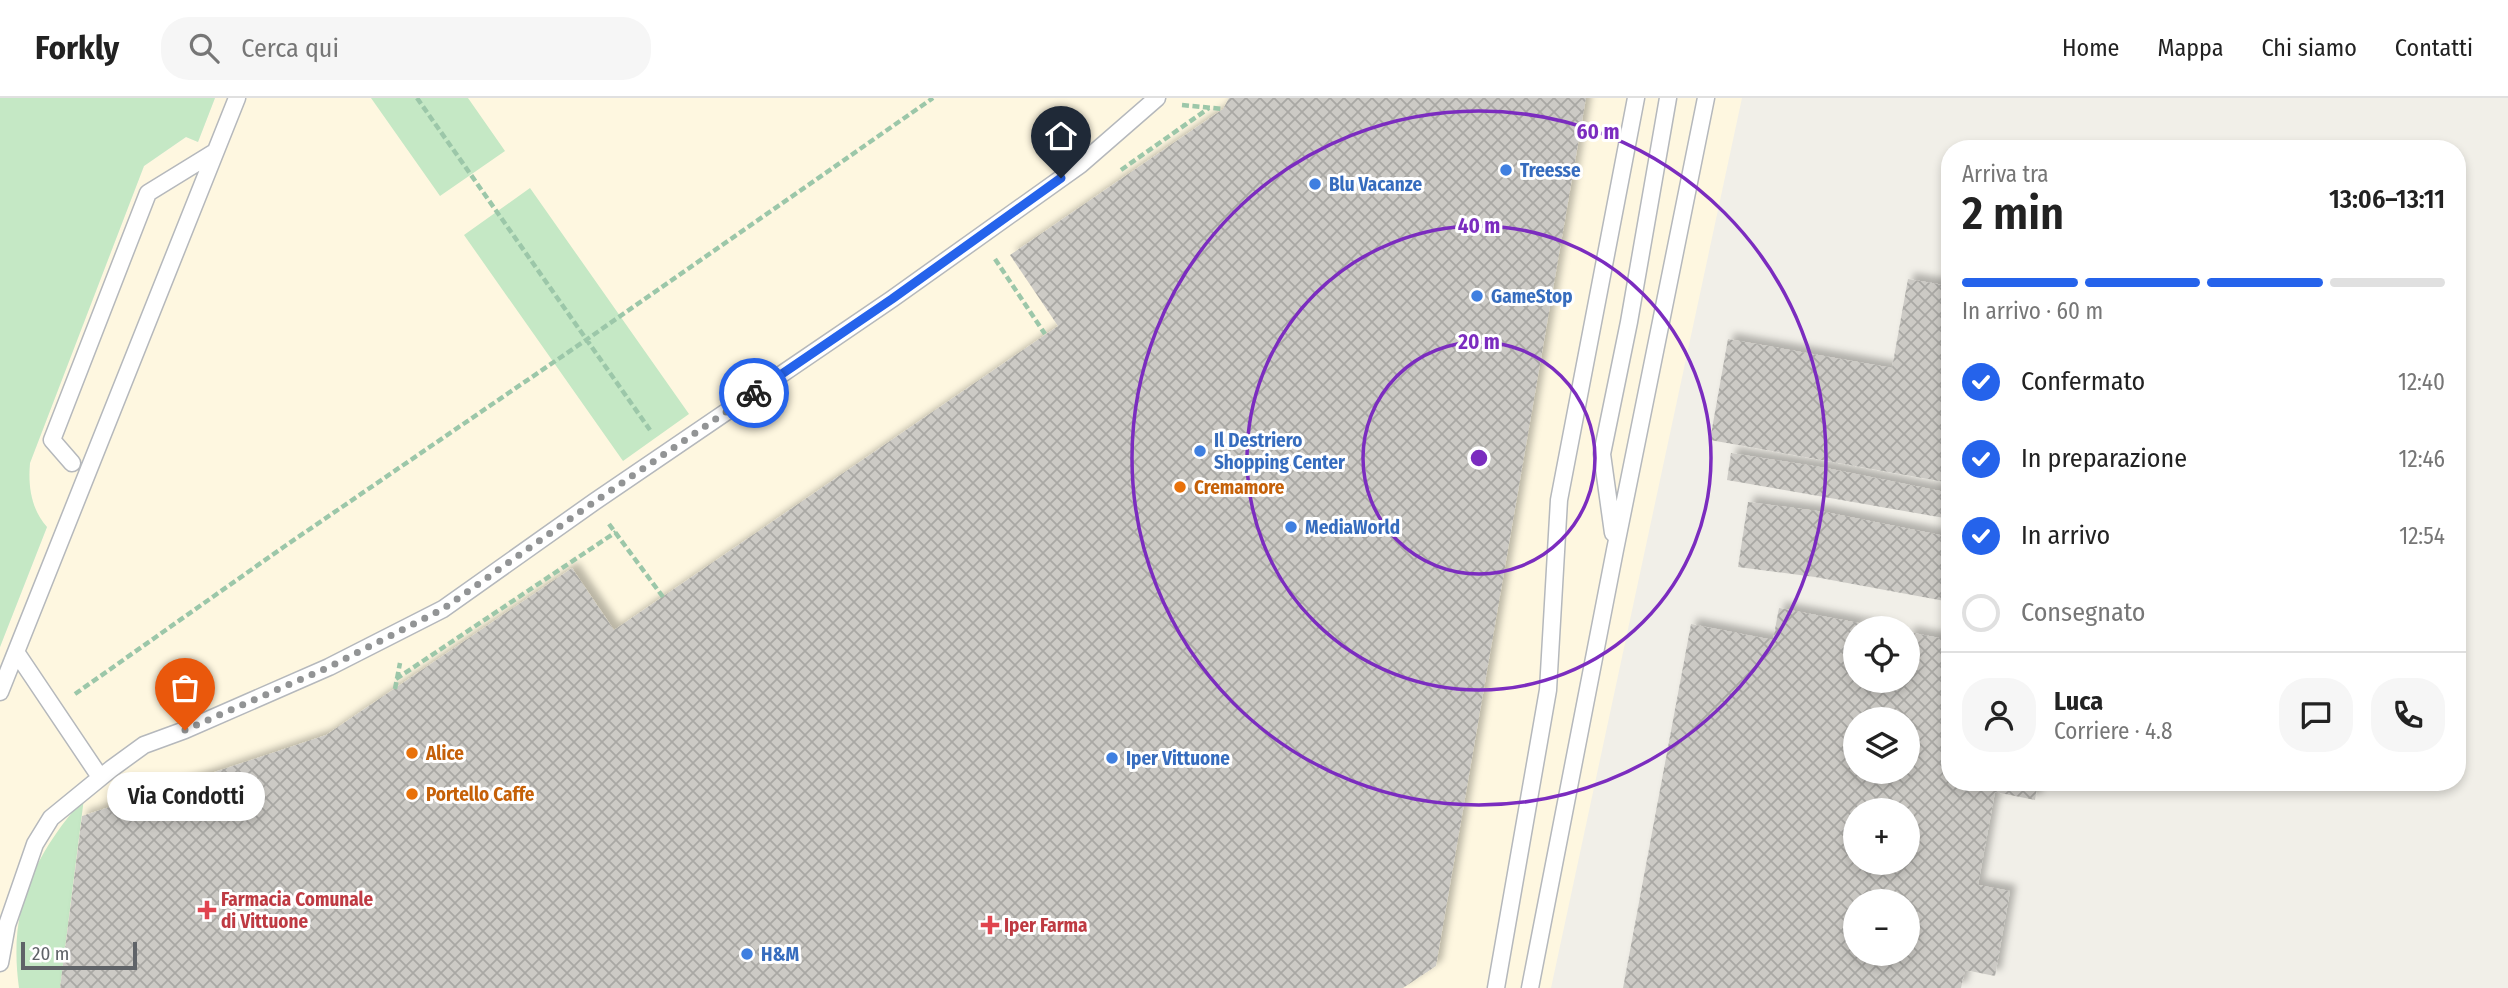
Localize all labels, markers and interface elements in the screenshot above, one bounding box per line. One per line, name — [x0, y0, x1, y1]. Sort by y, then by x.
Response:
search box — [161, 17, 651, 80]
text: Forkly — [35, 28, 119, 68]
icon: search — [185, 29, 223, 67]
text: Cerca qui — [241, 33, 339, 64]
text: Home — [2062, 34, 2119, 62]
text: Mappa — [2157, 34, 2223, 62]
text: Chi siamo — [2261, 34, 2357, 62]
text: Contatti — [2395, 34, 2473, 62]
pin — [1031, 106, 1091, 178]
icon: home — [1042, 117, 1080, 155]
text: 60 m — [1577, 119, 1619, 145]
place label: Treesse — [1520, 159, 1581, 182]
text: Arriva tra — [1962, 160, 2049, 188]
marker: Treesse — [1498, 162, 1514, 178]
place label: Blu Vacanze — [1329, 173, 1423, 196]
marker: Blu Vacanze — [1307, 176, 1323, 192]
text: 13:06–13:11 — [2329, 184, 2445, 215]
text: 2 min — [1962, 186, 2064, 241]
text: 40 m — [1458, 213, 1500, 239]
place label: GameStop — [1491, 285, 1572, 308]
marker: GameStop — [1469, 288, 1485, 304]
text: In arrivo · 60 m — [1962, 297, 2103, 325]
text: 20 m — [1457, 329, 1500, 355]
courier — [719, 358, 789, 428]
icon: check — [1962, 363, 2000, 401]
text: Confermato — [2021, 366, 2145, 397]
text: 12:40 — [2398, 368, 2445, 396]
icon: bike — [735, 374, 773, 412]
place label: Il Destriero Shopping Center — [1214, 429, 1346, 474]
icon: check — [1962, 440, 2000, 478]
marker: Il Destriero Shopping Center — [1192, 443, 1208, 459]
text: In preparazione — [2021, 443, 2187, 474]
text: 12:46 — [2399, 445, 2445, 473]
centre of rings — [1467, 446, 1491, 470]
place label: Cremamore — [1194, 476, 1285, 499]
marker: Cremamore — [1172, 479, 1188, 495]
place label: MediaWorld — [1305, 516, 1400, 539]
icon: check — [1962, 517, 2000, 555]
marker: MediaWorld — [1283, 519, 1299, 535]
text: In arrivo — [2021, 520, 2110, 551]
text: 12:54 — [2399, 522, 2445, 550]
text: Consegnato — [2021, 597, 2145, 628]
map controls — [1843, 616, 1920, 966]
button: locate — [1843, 616, 1920, 693]
pin — [155, 658, 215, 730]
icon: bag — [166, 669, 204, 707]
button: person — [1962, 678, 2036, 752]
button: chat — [2279, 678, 2353, 752]
button: phone — [2371, 678, 2445, 752]
text: Luca — [2054, 686, 2103, 717]
button: layers — [1843, 707, 1920, 784]
text: Corriere · 4.8 — [2054, 717, 2172, 745]
place label: Alice — [425, 742, 464, 765]
marker: Alice — [404, 745, 420, 761]
place label: Iper Vittuone — [1126, 747, 1230, 770]
marker: Iper Vittuone — [1104, 750, 1120, 766]
callout: Via Condotti — [106, 772, 264, 821]
text: Via Condotti — [128, 782, 244, 810]
place label: Portello Caffe — [426, 783, 535, 806]
marker: Portello Caffe — [404, 786, 420, 802]
button: + — [1843, 798, 1920, 875]
place label: Farmacia Comunale di Vittuone — [221, 888, 374, 933]
button: − — [1843, 889, 1920, 966]
marker: Farmacia Comunale di Vittuone — [199, 902, 215, 918]
place label: Iper Farma — [1004, 914, 1088, 937]
marker: Iper Farma — [982, 917, 998, 933]
scale bar — [21, 939, 136, 971]
text: 20 m — [32, 942, 69, 965]
place label: H&M — [761, 943, 800, 966]
marker: H&M — [739, 946, 755, 962]

